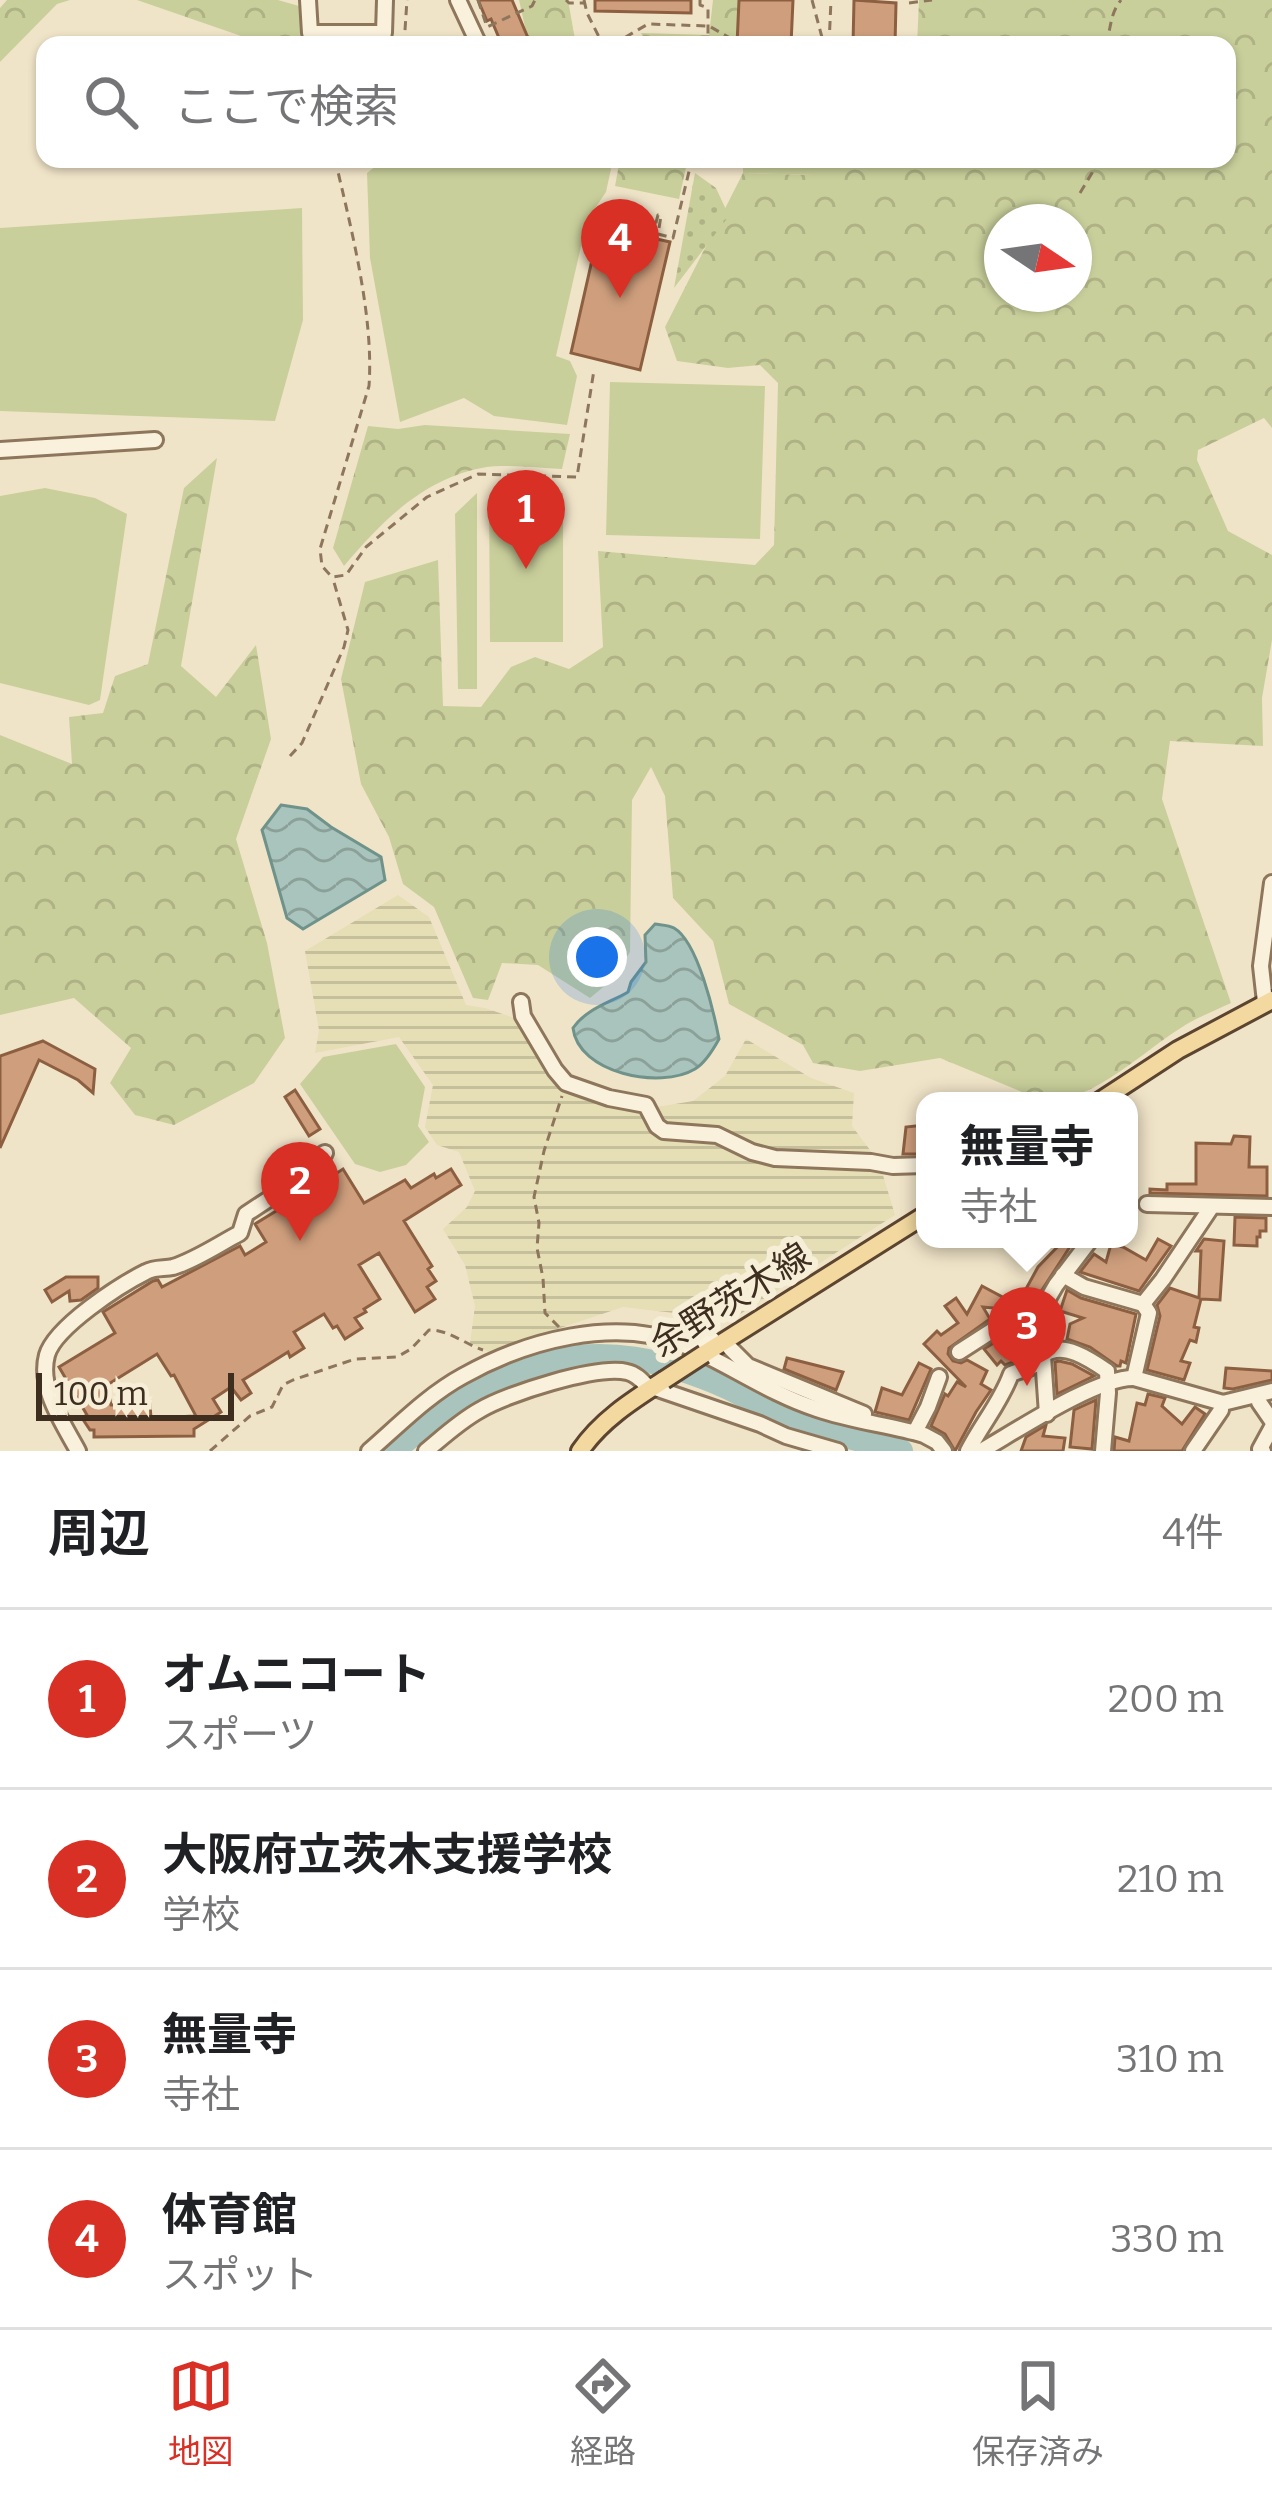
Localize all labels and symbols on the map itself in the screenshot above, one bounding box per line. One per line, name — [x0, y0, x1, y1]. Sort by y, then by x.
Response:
pin: 4 — [581, 199, 659, 298]
north arrow — [984, 204, 1092, 312]
pin: 1 — [487, 470, 565, 569]
your location — [567, 927, 627, 987]
pin: 2 — [261, 1142, 339, 1241]
street label: 余野茨木線 — [643, 1233, 819, 1366]
pin: 3 — [988, 1287, 1066, 1386]
scale bar — [36, 1367, 234, 1420]

